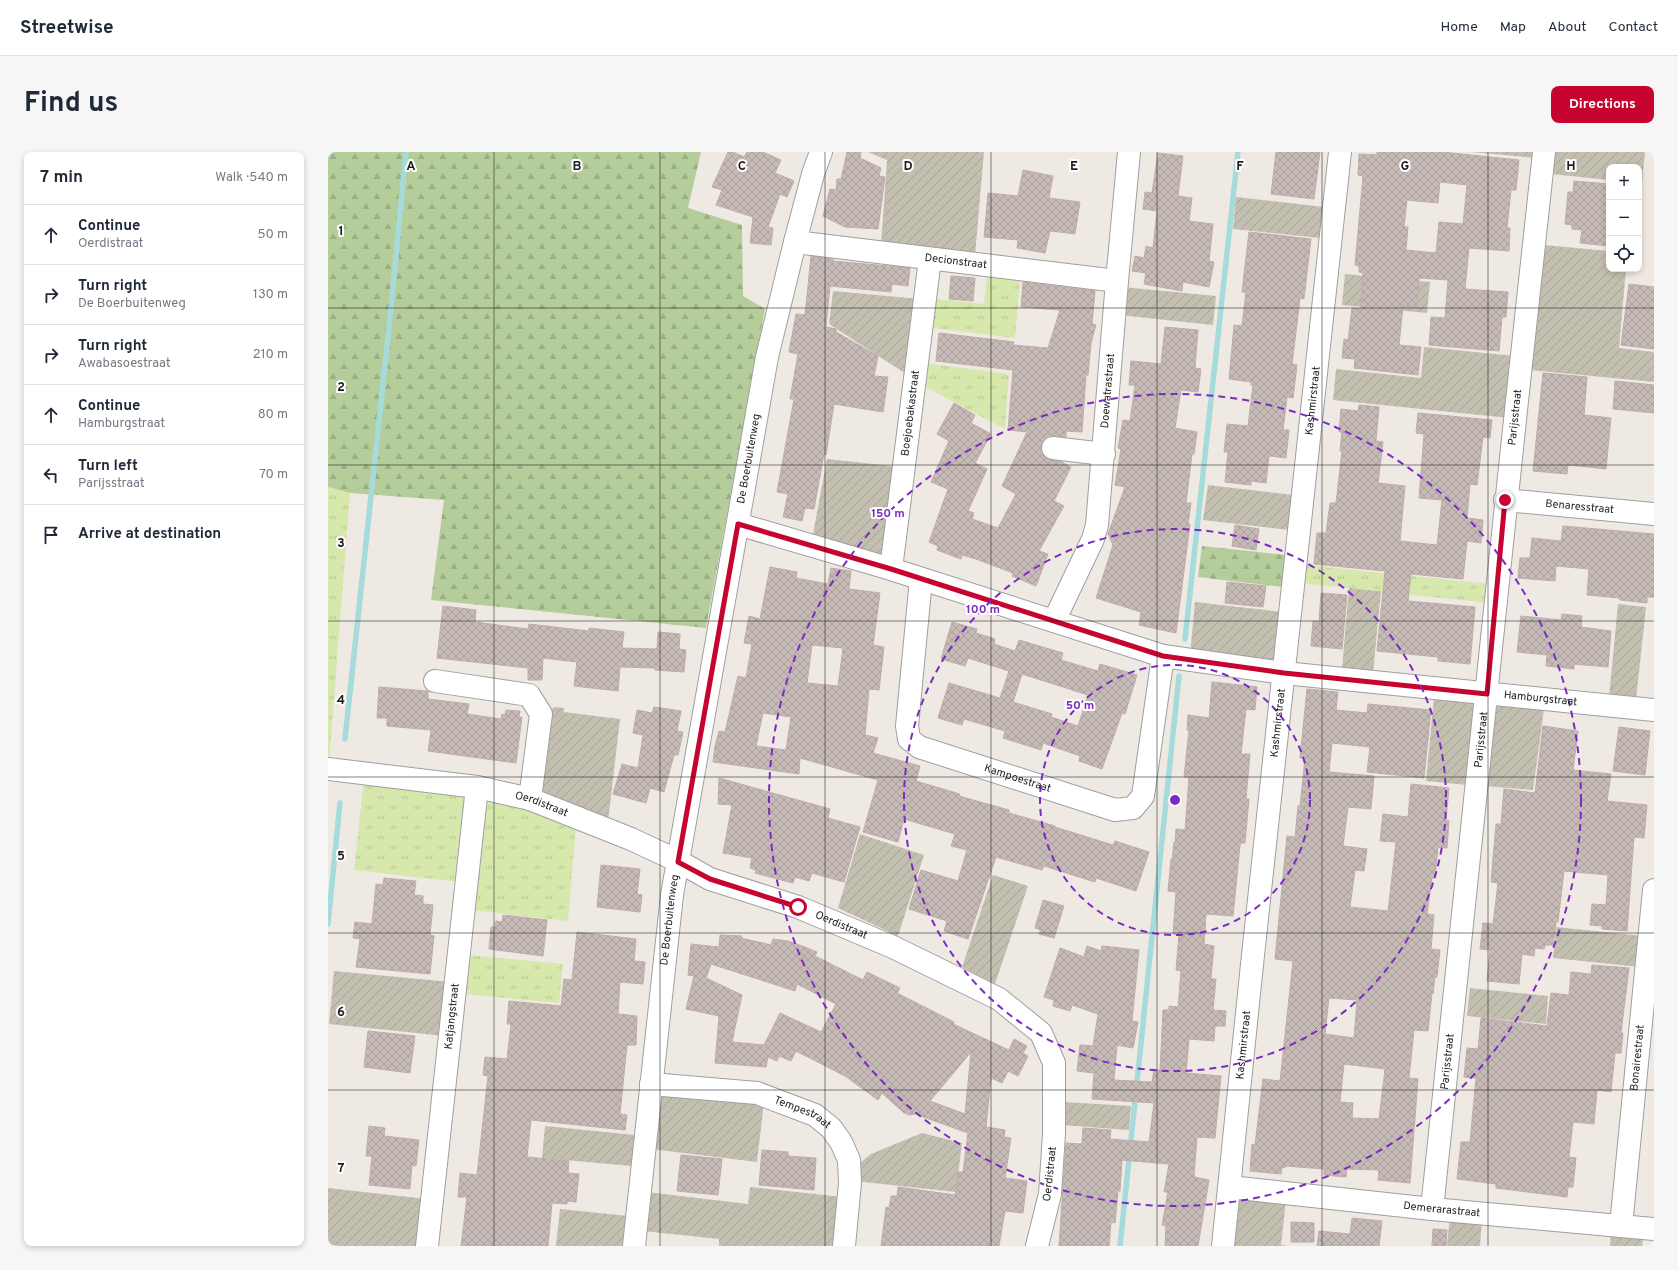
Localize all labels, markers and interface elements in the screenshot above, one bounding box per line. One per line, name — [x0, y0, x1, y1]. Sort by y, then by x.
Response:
text: Streetwise — [20, 16, 113, 40]
text: Home — [1441, 19, 1478, 36]
text: Map — [1500, 19, 1526, 36]
text: About — [1548, 19, 1587, 36]
text: Contact — [1609, 19, 1658, 36]
text: Find us — [24, 86, 118, 122]
button: Directions — [1551, 86, 1654, 123]
text: A — [406, 159, 416, 175]
text: B — [573, 159, 582, 175]
text: C — [738, 159, 746, 175]
text: D — [903, 159, 913, 175]
text: E — [1070, 159, 1078, 175]
text: F — [1236, 159, 1244, 175]
text: G — [1401, 159, 1410, 175]
text: H — [1566, 159, 1576, 175]
map controls — [1606, 164, 1642, 272]
button: + — [1606, 164, 1642, 200]
text: 7 min — [40, 167, 83, 189]
text: Walk · 540 m — [215, 170, 288, 186]
button: − — [1606, 200, 1642, 236]
text: Continue — [78, 217, 140, 236]
icon: ahead — [40, 224, 62, 246]
text: 1 — [338, 224, 344, 240]
text: 50 m — [258, 227, 288, 243]
text: Oerdistraat — [78, 236, 143, 252]
button: locate — [1606, 236, 1642, 272]
street label: Decionstraat — [924, 251, 988, 272]
text: Turn right — [78, 277, 147, 296]
icon: right — [40, 284, 62, 306]
text: 130 m — [253, 287, 288, 303]
text: De Boerbuitenweg — [78, 296, 186, 312]
text: Turn right — [78, 337, 147, 356]
icon: right — [40, 344, 62, 366]
text: 210 m — [253, 347, 288, 363]
street label: Doewatrastraat — [1098, 353, 1118, 429]
text: Awabasoestraat — [78, 356, 171, 372]
street label: Kashmirstraat — [1302, 366, 1324, 436]
street label: Boejoebakastraat — [898, 369, 923, 457]
text: 2 — [337, 380, 345, 396]
street label: Parijsstraat — [1505, 389, 1525, 446]
text: Continue — [78, 397, 140, 416]
icon: ahead — [40, 404, 62, 426]
text: 80 m — [258, 407, 288, 423]
street label: De Boerbuitenweg — [734, 413, 764, 505]
text: Hamburgstraat — [78, 416, 165, 432]
text: Turn left — [78, 457, 138, 476]
icon: left — [40, 464, 62, 486]
text: 70 m — [259, 467, 288, 483]
text: Parijsstraat — [78, 476, 145, 492]
route end — [1496, 491, 1514, 509]
street label: Benaresstraat — [1545, 497, 1615, 517]
text: 150 m — [871, 506, 905, 522]
icon: arrive — [40, 524, 62, 546]
text: Arrive at destination — [78, 525, 221, 544]
text: 3 — [337, 536, 345, 552]
text: 100 m — [966, 602, 1000, 618]
street label: Kashmirstraat — [1267, 688, 1289, 758]
street label: Hamburgstraat — [1503, 688, 1578, 709]
text: 4 — [337, 693, 345, 709]
text: 50 m — [1066, 698, 1094, 714]
street label: Parijsstraat — [1472, 711, 1491, 768]
street label: Kampoestraat — [982, 761, 1053, 796]
street label: Oerdistraat — [514, 789, 570, 820]
centre of rings — [1168, 793, 1182, 807]
text: 5 — [337, 849, 345, 865]
street label: De Boerbuitenweg — [657, 873, 682, 966]
route start — [789, 898, 807, 916]
street label: Oerdistraat — [813, 908, 870, 942]
street label: Katjangstraat — [441, 982, 463, 1050]
text: 6 — [337, 1005, 345, 1021]
street label: Kashmirstraat — [1233, 1010, 1254, 1080]
street label: Bonairestraat — [1627, 1024, 1648, 1092]
street label: Parijsstraat — [1438, 1033, 1458, 1091]
street label: Tempestraat — [772, 1093, 834, 1132]
street label: Oerdistraat — [1040, 1146, 1060, 1202]
text: 7 — [338, 1161, 345, 1177]
street label: Demerarastraat — [1403, 1199, 1481, 1220]

